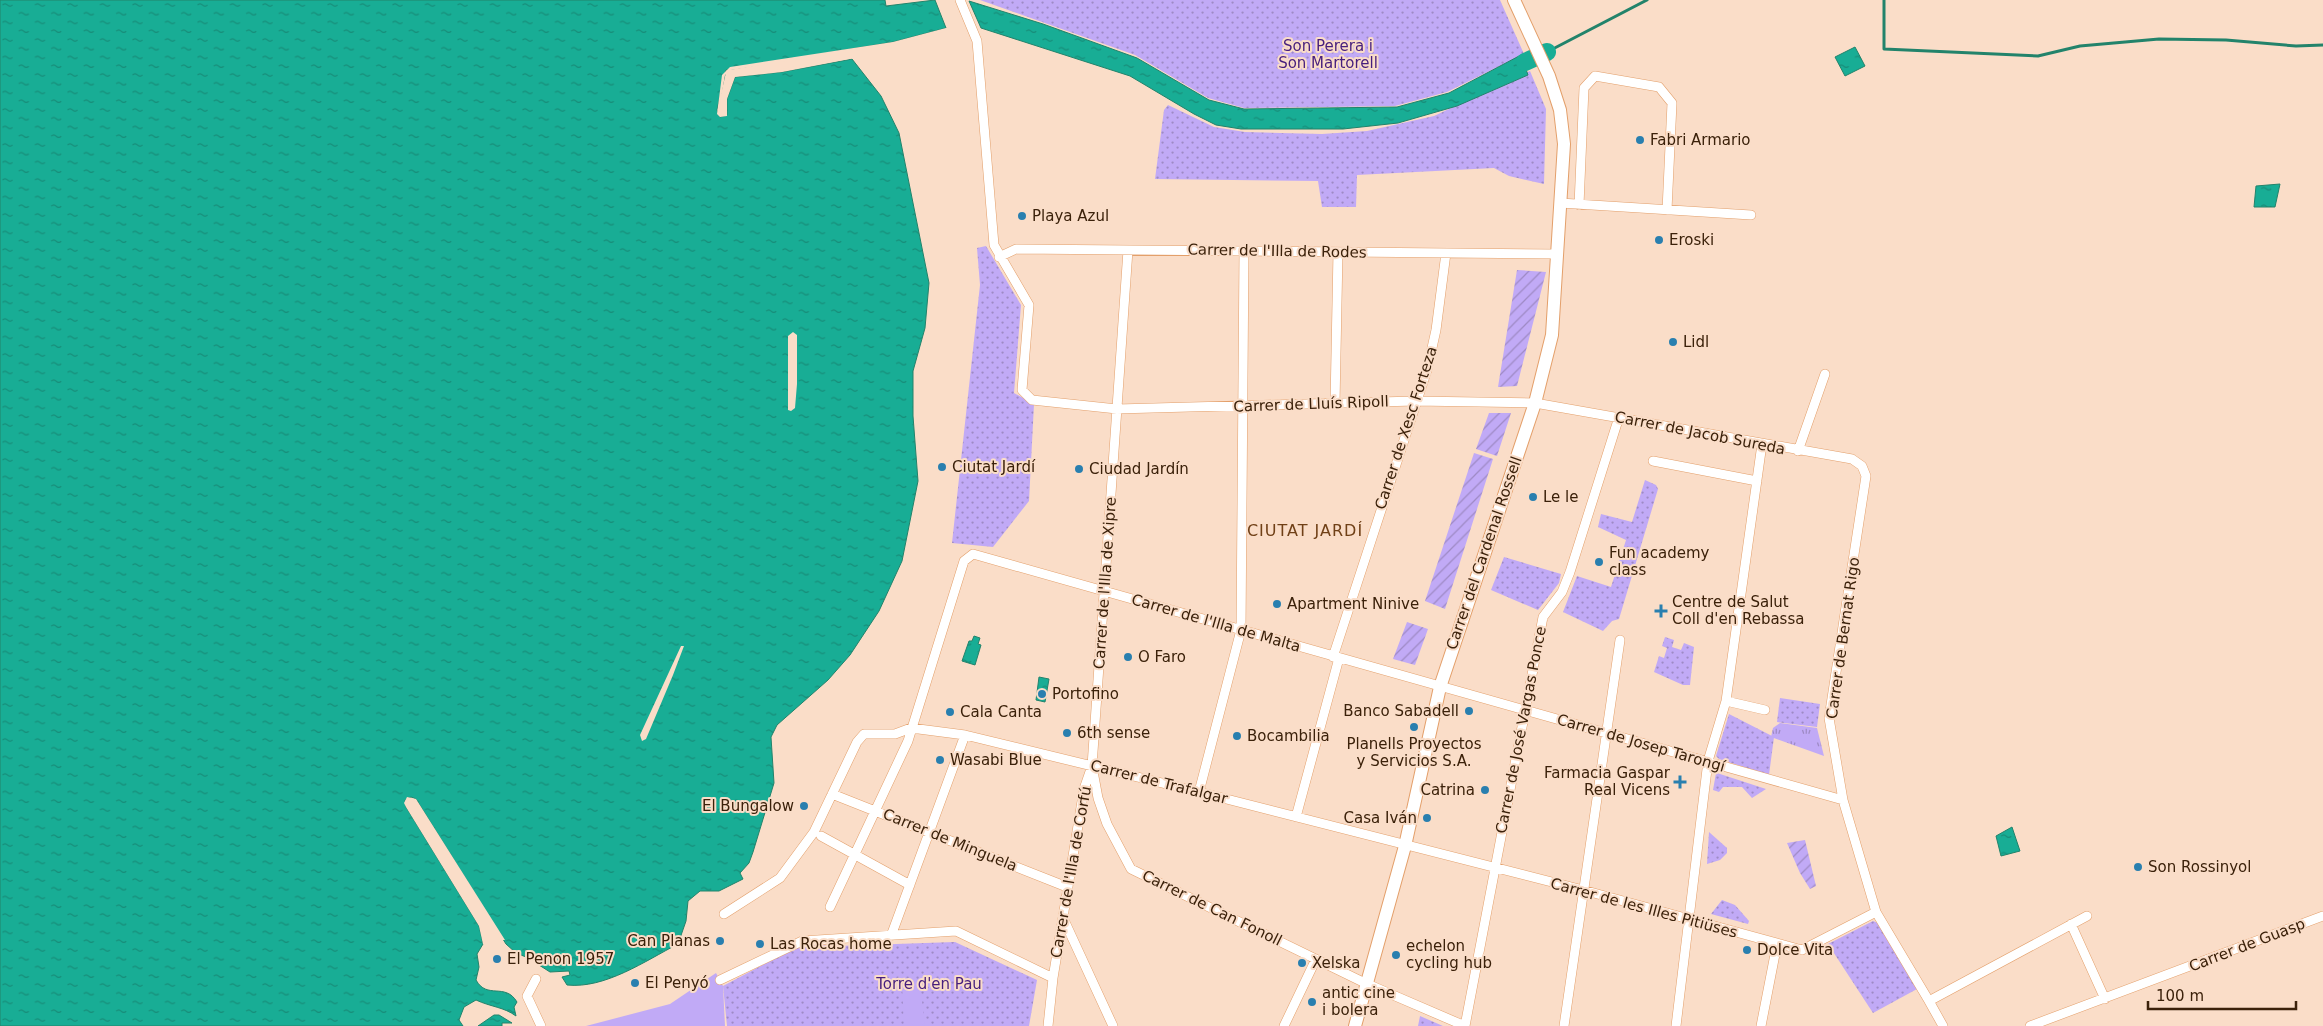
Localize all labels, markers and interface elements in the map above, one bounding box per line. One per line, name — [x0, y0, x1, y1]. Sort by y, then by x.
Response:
park label: Son Perera i Son Martorell — [1278, 37, 1378, 72]
place label: Fabri Armario — [1650, 131, 1751, 149]
marker: Fabri Armario — [1634, 134, 1646, 146]
place label: Playa Azul — [1032, 207, 1109, 225]
marker: Playa Azul — [1016, 210, 1028, 222]
place label: Eroski — [1669, 231, 1714, 249]
marker: Eroski — [1653, 234, 1665, 246]
street label: Carrer de l'Illa de Rodes — [1187, 240, 1367, 262]
place label: Lidl — [1683, 333, 1709, 351]
marker: Lidl — [1667, 336, 1679, 348]
street label: Carrer de Xesc Forteza — [1371, 344, 1441, 512]
street label: Carrer de Lluís Ripoll — [1233, 392, 1389, 416]
street label: Carrer de Jacob Sureda — [1613, 408, 1787, 458]
street label: Carrer del Cardenal Rossell — [1442, 454, 1526, 652]
place label: Ciutat Jardí — [952, 458, 1036, 476]
place label: Ciudad Jardín — [1089, 460, 1189, 478]
marker: Ciutat Jardí — [936, 461, 948, 473]
marker: Ciudad Jardín — [1073, 463, 1085, 475]
place label: Le le — [1543, 488, 1579, 506]
marker: Le le — [1527, 491, 1539, 503]
street label: Carrer de l'Illa de Xipre — [1090, 496, 1120, 670]
district label: CIUTAT JARDÍ — [1247, 521, 1363, 540]
place label: Fun academy class — [1609, 544, 1710, 579]
marker: Fun academy class — [1593, 556, 1605, 568]
street label: Carrer de Bernat Rigo — [1823, 556, 1863, 720]
street label: Carrer de l'Illa de Malta — [1129, 590, 1303, 656]
place label: Centre de Salut Coll d'en Rebassa — [1672, 593, 1804, 628]
place label: Apartment Ninive — [1287, 595, 1419, 613]
marker: Apartment Ninive — [1271, 598, 1283, 610]
marker: Centre de Salut Coll d'en Rebassa — [1654, 604, 1668, 618]
street label: Carrer de José Vargas Ponce — [1492, 625, 1550, 835]
place label: O Faro — [1138, 648, 1186, 666]
marker: O Faro — [1122, 651, 1134, 663]
place label: Portofino — [1052, 685, 1119, 703]
marker: Portofino — [1036, 688, 1048, 700]
place label: Banco Sabadell — [1343, 702, 1459, 720]
place label: Cala Canta — [960, 703, 1042, 721]
marker: Banco Sabadell — [1463, 705, 1475, 717]
marker: Cala Canta — [944, 706, 956, 718]
street label: Carrer de Josep Tarongí — [1555, 710, 1728, 776]
marker: Planells Proyectos y Servicios S.A. — [1408, 721, 1420, 733]
place label: 6th sense — [1077, 724, 1150, 742]
marker: 6th sense — [1061, 727, 1073, 739]
place label: Bocambilia — [1247, 727, 1330, 745]
marker: Bocambilia — [1231, 730, 1243, 742]
place label: Planells Proyectos y Servicios S.A. — [1346, 735, 1482, 770]
place label: Wasabi Blue — [950, 751, 1042, 769]
marker: Wasabi Blue — [934, 754, 946, 766]
street label: Carrer de Trafalgar — [1088, 756, 1230, 808]
place label: Farmacia Gaspar Real Vicens — [1544, 764, 1671, 799]
marker: Farmacia Gaspar Real Vicens — [1674, 776, 1686, 788]
place label: Catrina — [1420, 781, 1475, 799]
marker: Catrina — [1479, 784, 1491, 796]
street label: Carrer de l'Illa de Corfú — [1047, 785, 1095, 959]
place label: El Bungalow — [702, 797, 794, 815]
marker: El Bungalow — [798, 800, 810, 812]
street label: Carrer de Minguela — [880, 805, 1020, 875]
place label: Casa Iván — [1344, 809, 1417, 827]
marker: Casa Iván — [1421, 812, 1433, 824]
place label: Son Rossinyol — [2148, 858, 2251, 876]
marker: Son Rossinyol — [2132, 861, 2144, 873]
street label: Carrer de Can Fonoll — [1139, 866, 1285, 950]
street label: Carrer de les Illes Pitiüses — [1548, 874, 1740, 942]
street label: Carrer de Guasp — [2186, 915, 2308, 975]
place label: Can Planas — [627, 932, 710, 950]
marker: Can Planas — [714, 935, 726, 947]
place label: Las Rocas home — [770, 935, 892, 953]
place label: echelon cycling hub — [1406, 937, 1492, 972]
marker: Las Rocas home — [754, 938, 766, 950]
place label: Dolce Vita — [1757, 941, 1833, 959]
marker: Dolce Vita — [1741, 944, 1753, 956]
marker: echelon cycling hub — [1390, 949, 1402, 961]
place label: El Penon 1957 — [507, 950, 614, 968]
marker: El Penon 1957 — [491, 953, 503, 965]
place label: Xelska — [1312, 954, 1360, 972]
marker: Xelska — [1296, 957, 1308, 969]
place label: El Penyó — [645, 974, 709, 992]
park label: Torre d'en Pau — [875, 975, 982, 993]
marker: El Penyó — [629, 977, 641, 989]
scale bar — [2148, 978, 2296, 1010]
place label: antic cine i bolera — [1322, 984, 1395, 1019]
text: 100 m — [2156, 987, 2204, 1005]
marker: antic cine i bolera — [1306, 996, 1318, 1008]

